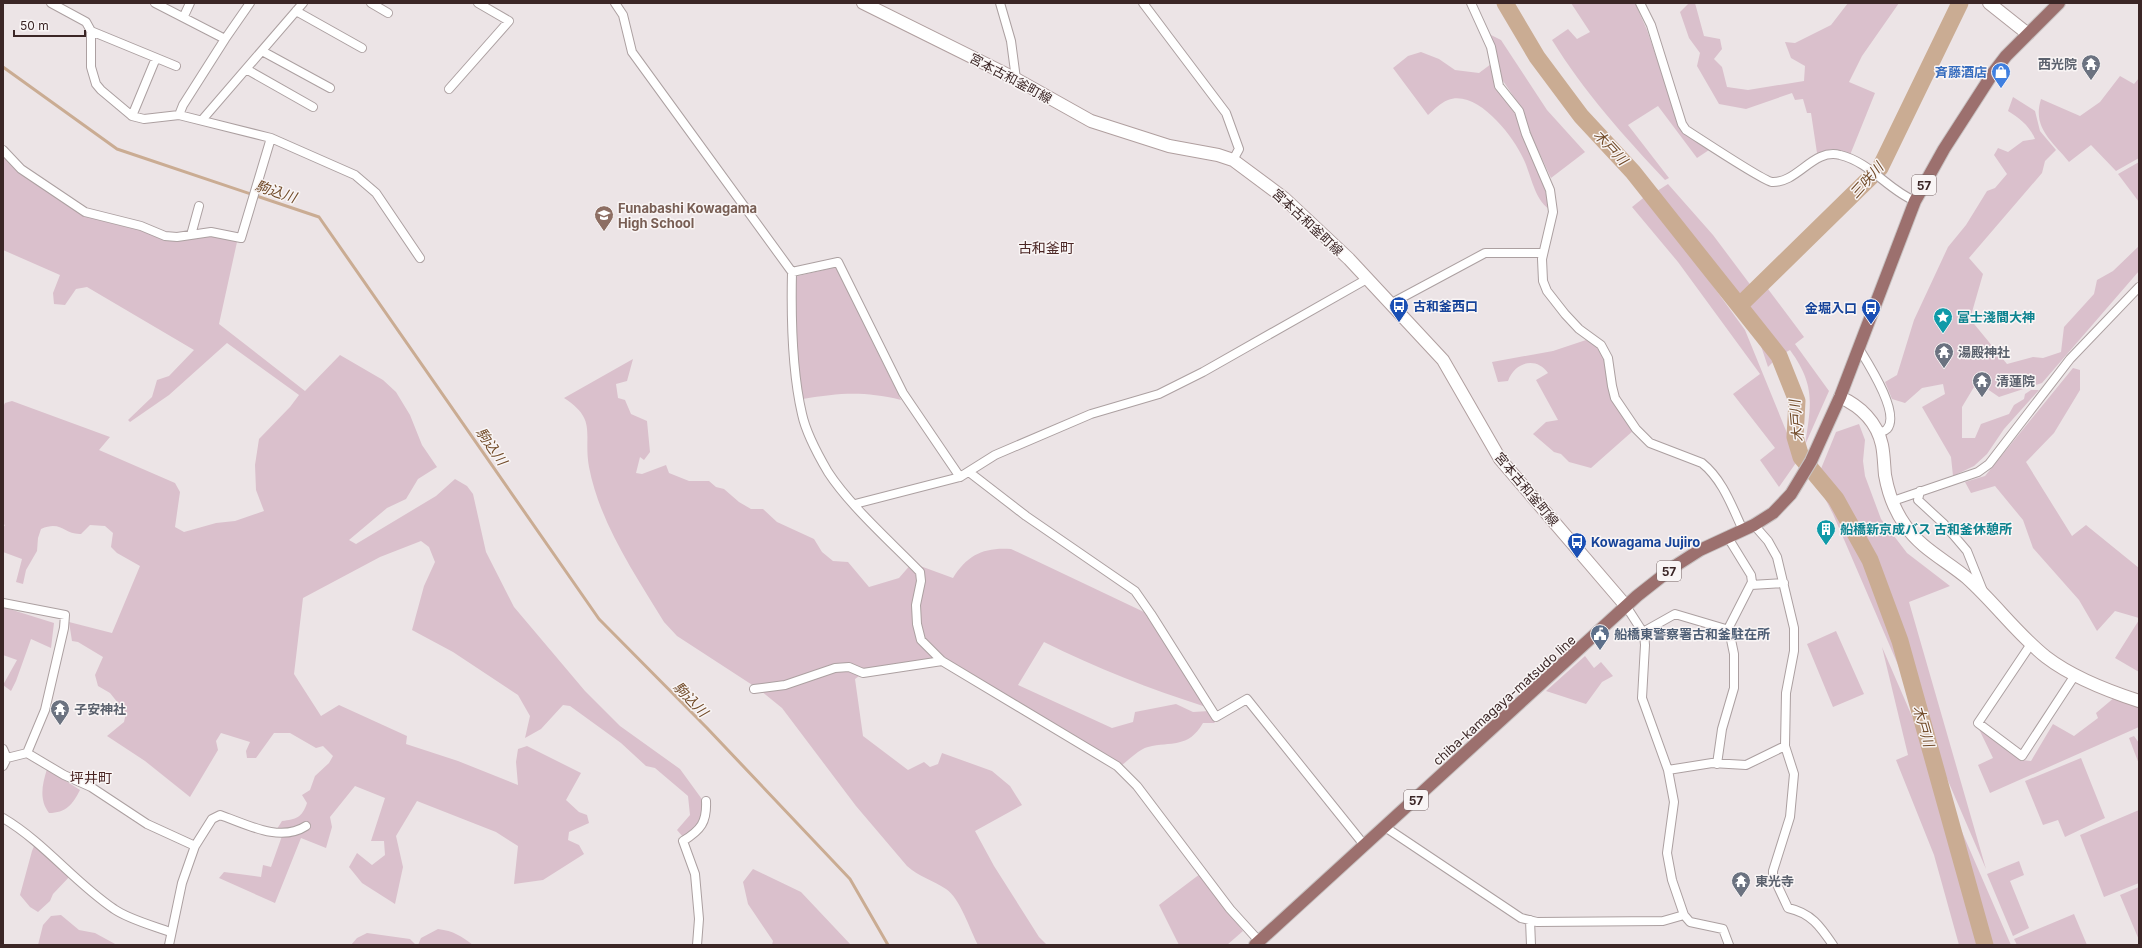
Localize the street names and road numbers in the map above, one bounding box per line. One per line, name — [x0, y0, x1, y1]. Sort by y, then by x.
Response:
street label: 宮本古和釜町線 — [967, 50, 1055, 106]
road number: 57 — [1912, 175, 1936, 195]
street label: 宮本古和釜町線 — [1269, 185, 1347, 259]
street label: 宮本古和釜町線 — [1492, 449, 1562, 529]
road number: 57 — [1657, 561, 1681, 581]
street label: chiba-kamagaya-matsudo line — [1429, 632, 1579, 768]
road number: 57 — [1404, 790, 1428, 810]

